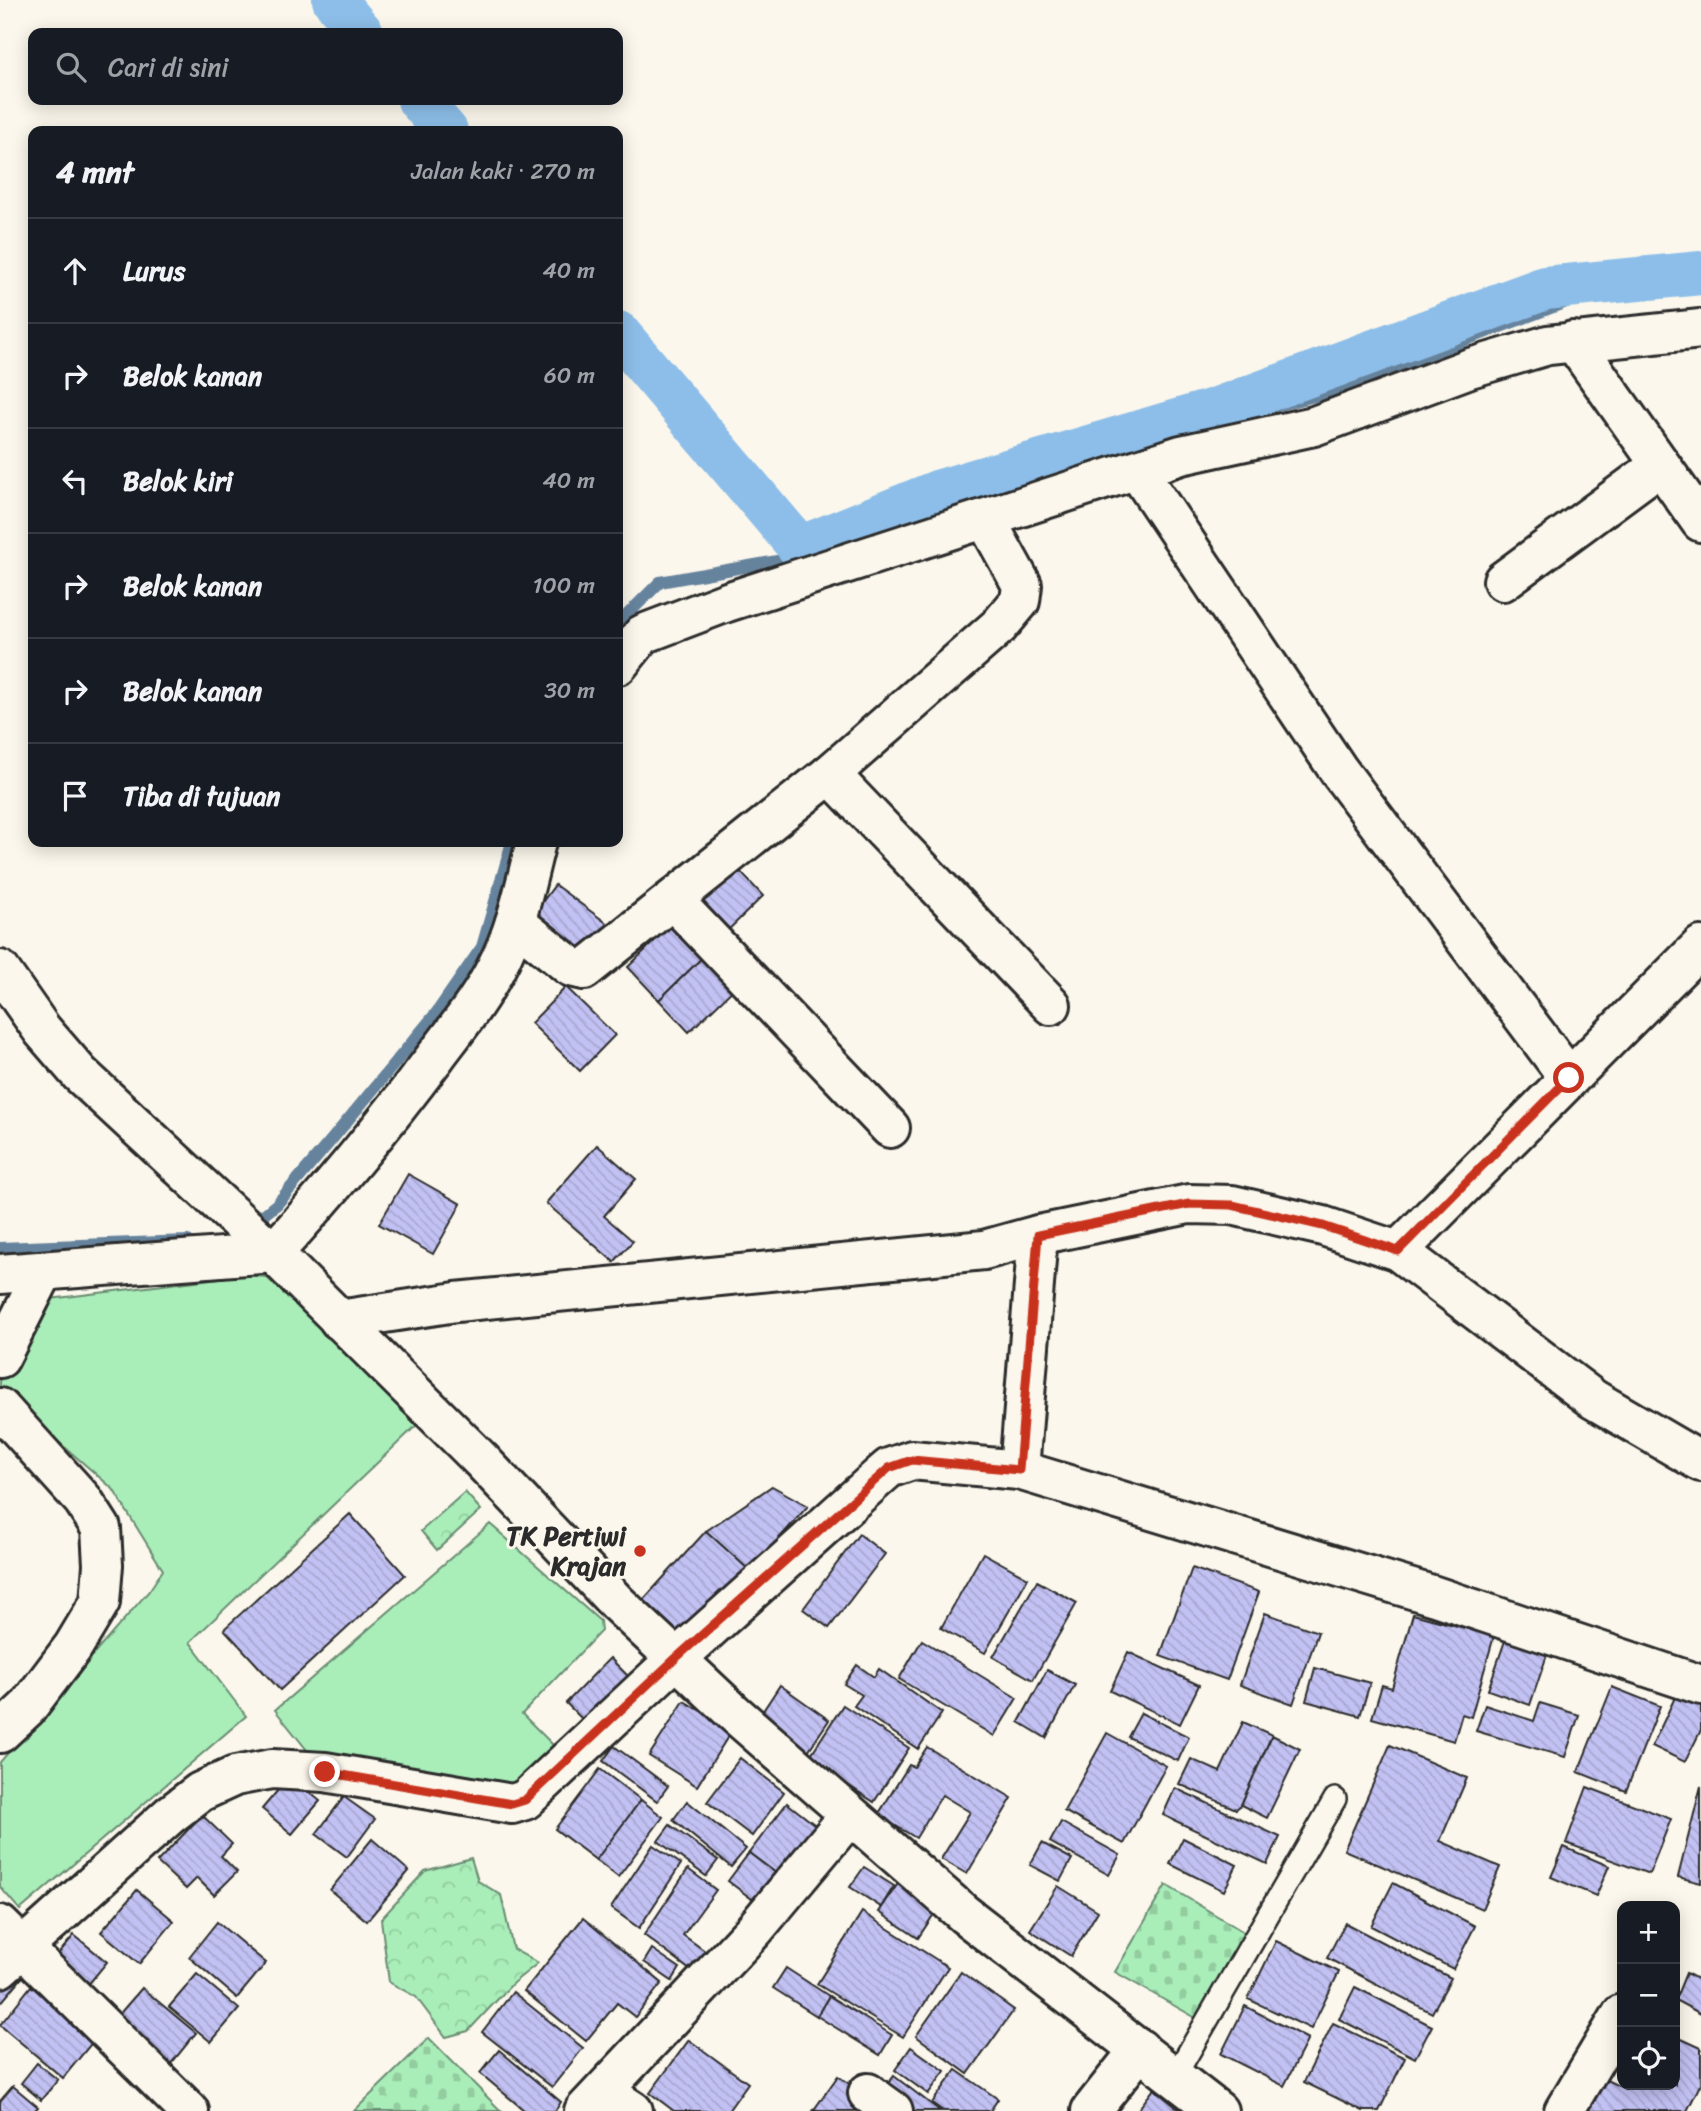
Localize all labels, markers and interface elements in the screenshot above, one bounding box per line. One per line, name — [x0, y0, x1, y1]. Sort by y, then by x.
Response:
search box — [28, 28, 623, 105]
text: Cari di sini — [108, 44, 229, 90]
icon: search — [52, 48, 90, 86]
text: 4 mnt — [56, 145, 134, 199]
text: Jalan kaki · 270 m — [411, 151, 595, 192]
text: Lurus — [123, 248, 186, 294]
text: 40 m — [542, 250, 595, 291]
icon: ahead — [56, 252, 94, 290]
text: Belok kanan — [123, 353, 262, 399]
text: 60 m — [544, 355, 595, 396]
icon: right — [56, 357, 94, 395]
text: Belok kiri — [123, 458, 233, 504]
text: 40 m — [542, 460, 595, 501]
icon: left — [56, 462, 94, 500]
text: Belok kanan — [123, 563, 262, 609]
text: 100 m — [532, 565, 595, 606]
icon: right — [56, 567, 94, 605]
text: Belok kanan — [123, 668, 262, 714]
text: 30 m — [544, 670, 595, 711]
icon: right — [56, 672, 94, 710]
text: Tiba di tujuan — [123, 773, 280, 819]
icon: arrive — [56, 777, 94, 815]
route start — [1553, 1062, 1584, 1093]
place label: TK Pertiwi Krajan — [506, 1513, 628, 1589]
marker: TK Pertiwi Krajan — [632, 1543, 648, 1559]
route end — [309, 1756, 340, 1787]
map controls — [1617, 1901, 1680, 2090]
button: + — [1617, 1901, 1680, 1964]
button: − — [1617, 1964, 1680, 2027]
button: locate — [1617, 2027, 1680, 2090]

